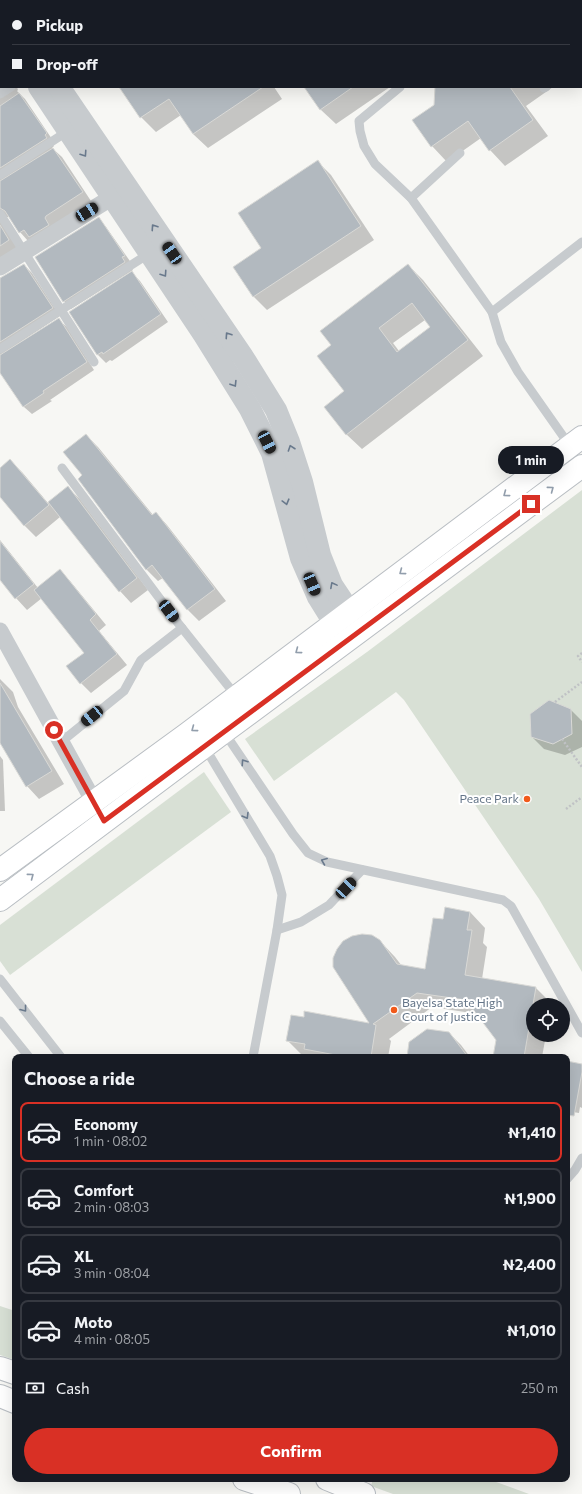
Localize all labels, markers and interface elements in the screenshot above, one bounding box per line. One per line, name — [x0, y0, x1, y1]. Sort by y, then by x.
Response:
text: Pickup — [36, 16, 83, 34]
text: Drop-off — [36, 55, 98, 73]
one-way arrow — [79, 150, 86, 157]
car — [74, 201, 100, 223]
one-way arrow — [152, 225, 159, 232]
car — [160, 240, 184, 266]
one-way arrow — [159, 270, 166, 277]
one-way arrow — [225, 332, 232, 339]
one-way arrow — [229, 380, 237, 387]
car — [256, 429, 278, 455]
one-way arrow — [287, 444, 296, 451]
callout: 1 min — [498, 446, 564, 474]
text: 1 min — [516, 452, 546, 468]
one-way arrow — [546, 487, 553, 494]
one-way arrow — [503, 489, 510, 497]
route end — [522, 495, 540, 513]
one-way arrow — [281, 498, 290, 505]
one-way arrow — [400, 567, 407, 574]
car — [302, 571, 322, 597]
one-way arrow — [330, 582, 338, 589]
car — [157, 598, 181, 624]
one-way arrow — [296, 646, 303, 653]
car — [79, 704, 105, 728]
route start — [45, 721, 63, 739]
one-way arrow — [192, 724, 199, 731]
one-way arrow — [242, 759, 249, 766]
place label: Peace Park — [459, 791, 519, 805]
marker: Peace Park — [522, 794, 532, 804]
one-way arrow — [241, 812, 249, 819]
one-way arrow — [321, 857, 328, 865]
one-way arrow — [27, 874, 34, 881]
car — [333, 875, 359, 901]
place label: Bayelsa State High Court of Justice — [402, 995, 502, 1024]
map controls — [526, 998, 570, 1042]
button: locate — [526, 998, 570, 1042]
one-way arrow — [19, 1005, 26, 1012]
marker: Bayelsa State High Court of Justice — [389, 1005, 399, 1015]
text: Choose a ride — [24, 1067, 135, 1089]
icon: car — [26, 1114, 62, 1150]
text: Economy — [74, 1115, 138, 1133]
text: ₦1,410 — [508, 1123, 556, 1141]
text: 1 min · 08:02 — [74, 1133, 147, 1149]
icon: car — [26, 1180, 62, 1216]
text: Comfort — [74, 1181, 134, 1199]
text: ₦1,900 — [504, 1189, 556, 1207]
text: 2 min · 08:03 — [74, 1199, 149, 1215]
icon: car — [26, 1246, 62, 1282]
text: XL — [74, 1247, 93, 1265]
text: ₦2,400 — [503, 1255, 556, 1273]
text: 3 min · 08:04 — [74, 1265, 150, 1281]
icon: car — [26, 1312, 62, 1348]
text: Moto — [74, 1313, 113, 1331]
text: ₦1,010 — [507, 1321, 556, 1339]
text: 4 min · 08:05 — [74, 1331, 150, 1347]
icon: cash — [24, 1377, 46, 1399]
text: Cash — [56, 1379, 90, 1397]
text: 250 m — [521, 1380, 558, 1396]
button: Confirm — [24, 1428, 558, 1474]

